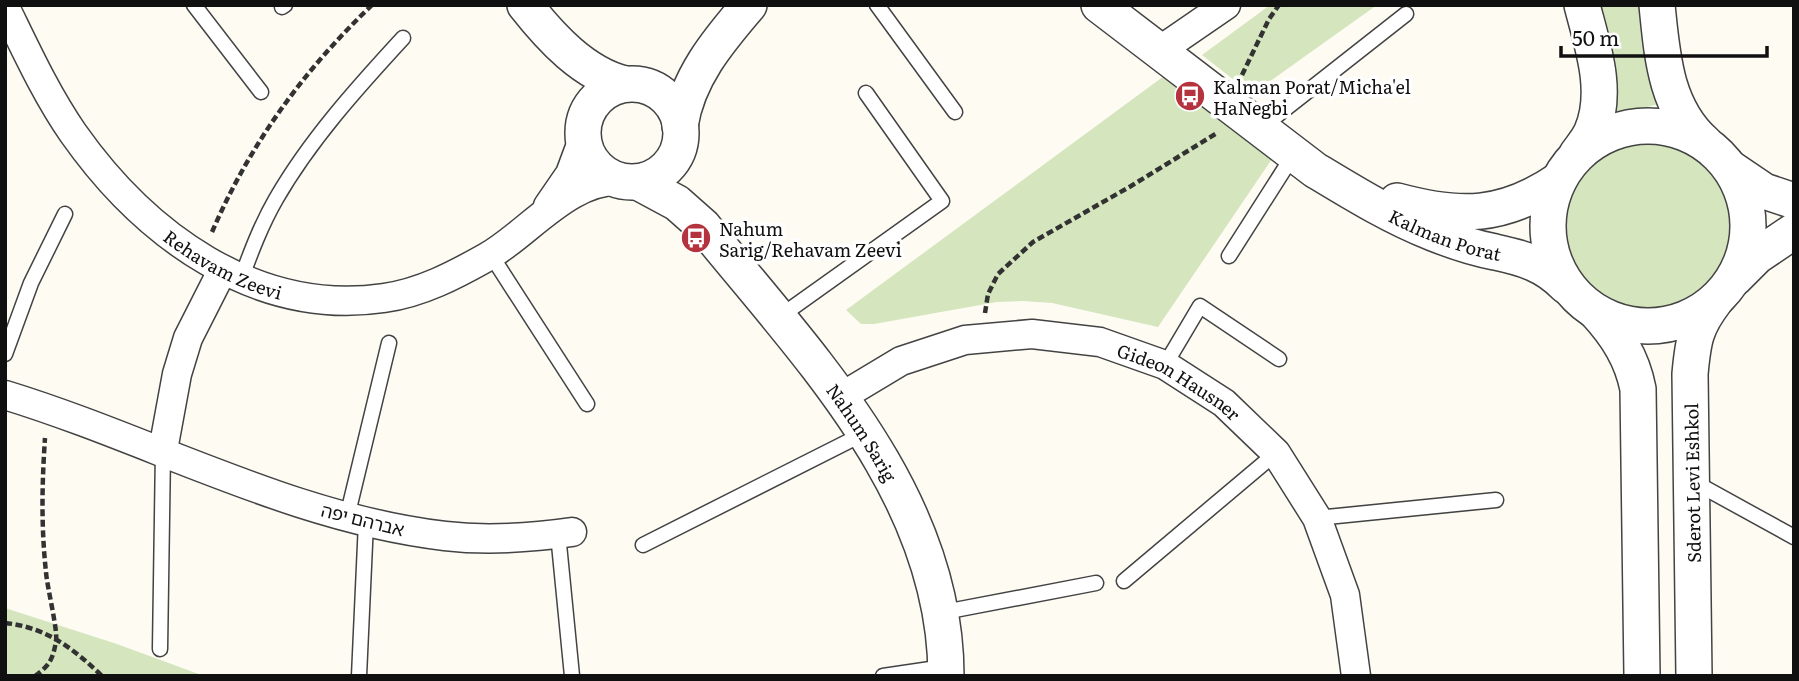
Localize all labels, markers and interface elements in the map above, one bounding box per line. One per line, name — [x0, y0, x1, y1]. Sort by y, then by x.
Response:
scale bar — [1561, 14, 1768, 58]
text: 50 m — [1572, 21, 1619, 52]
place label: Kalman Porat/Micha'el HaNegbi — [1213, 73, 1411, 121]
bus stop icon: Kalman Porat/Micha'el HaNegbi — [1173, 79, 1207, 113]
street label: Kalman Porat — [1385, 202, 1505, 267]
place label: Nahum Sarig/Rehavam Zeevi — [719, 215, 902, 263]
bus stop icon: Nahum Sarig/Rehavam Zeevi — [679, 221, 713, 255]
street label: Rehavam Zeevi — [158, 222, 285, 305]
street label: Gideon Hausner — [1114, 336, 1248, 426]
street label: Nahum Sarig — [821, 377, 905, 487]
street label: Sderot Levi Eshkol — [1677, 403, 1707, 563]
street label: אברהם יפה — [319, 496, 407, 542]

